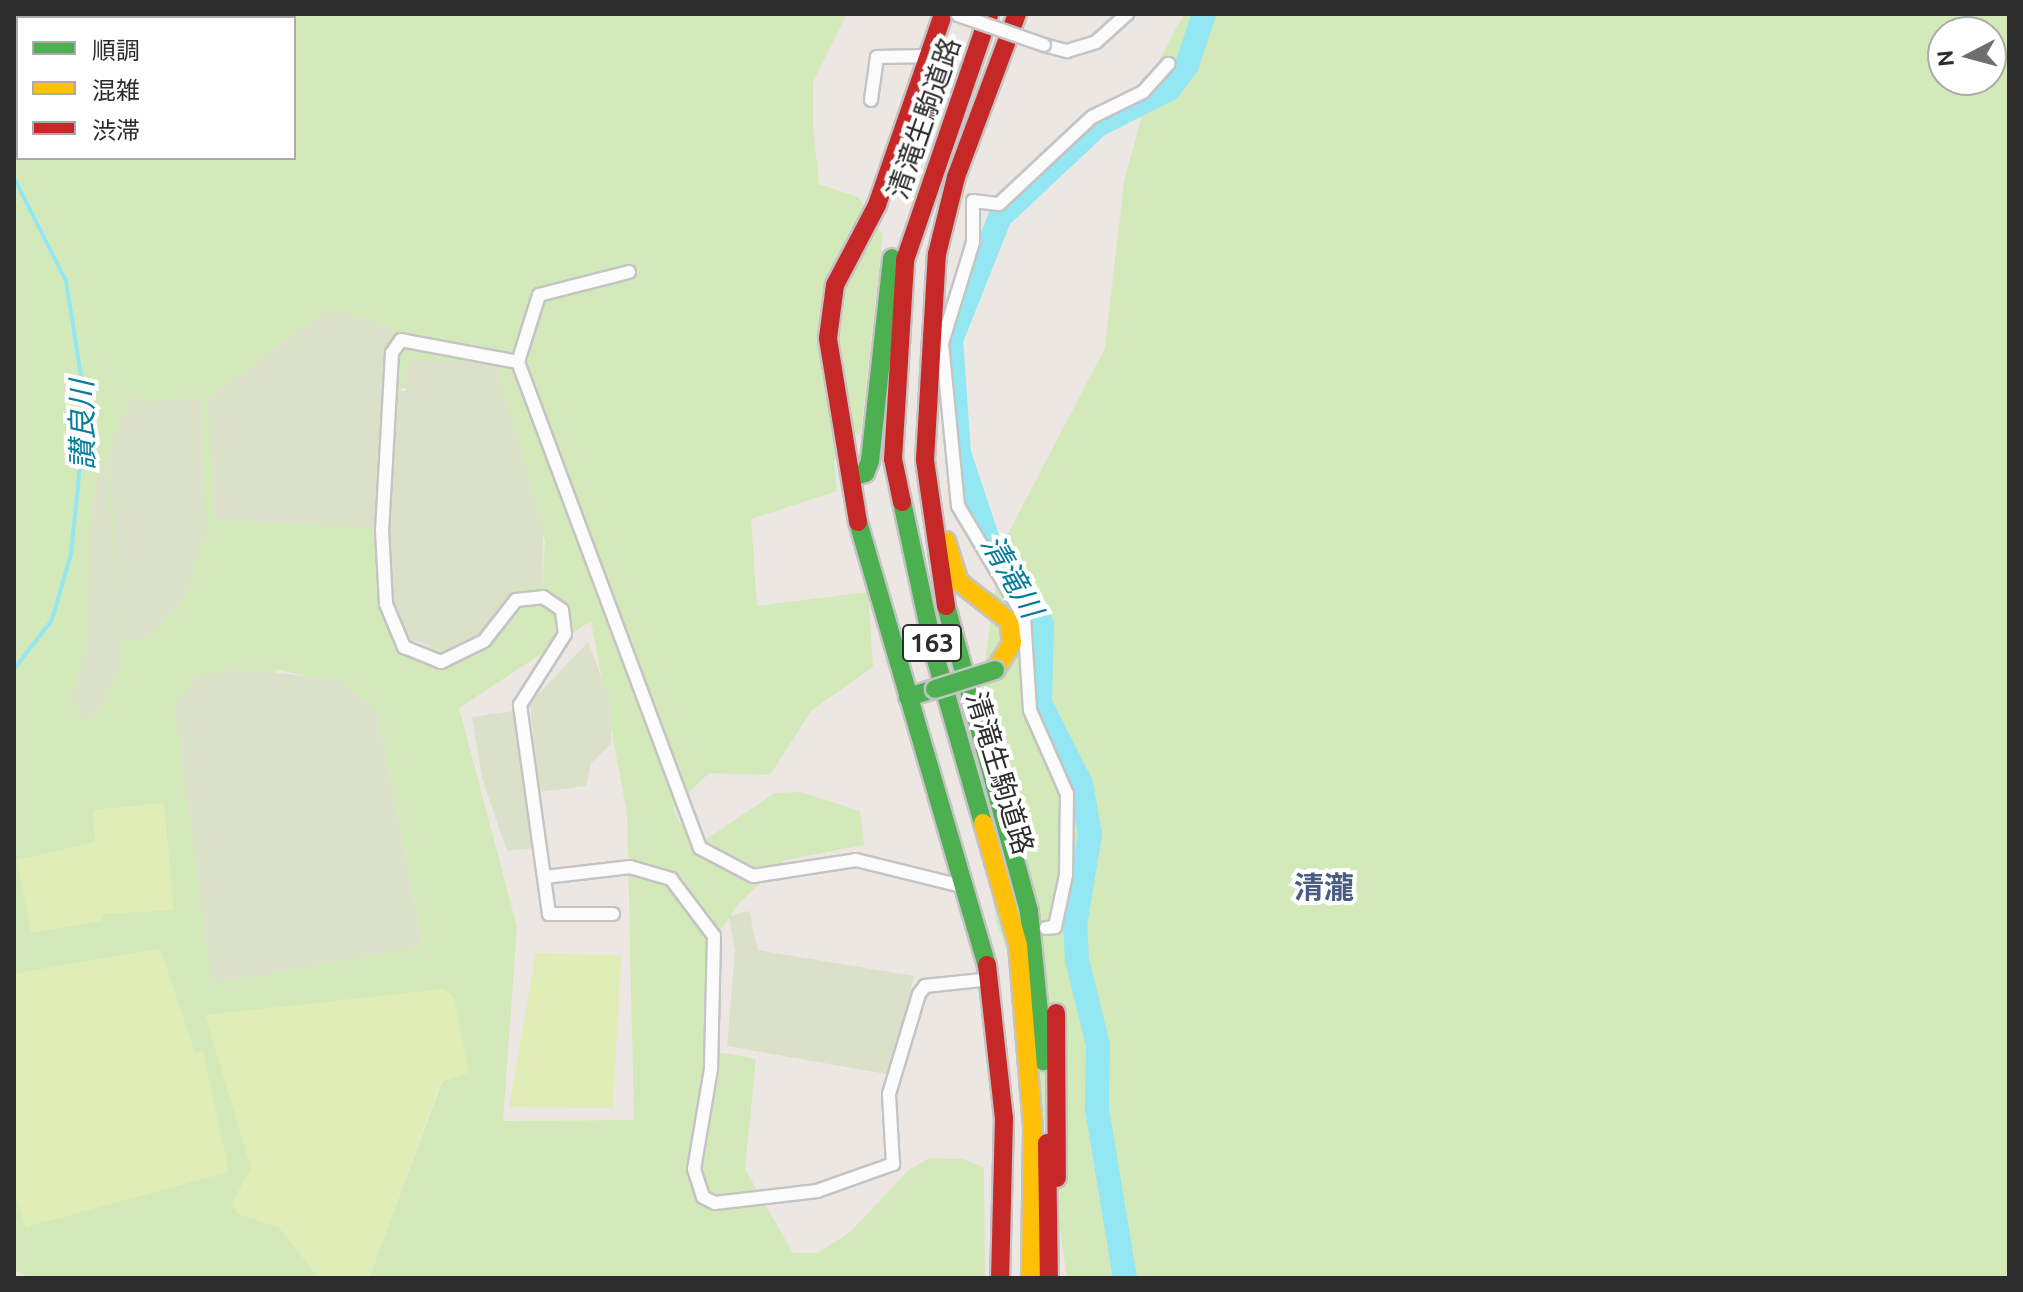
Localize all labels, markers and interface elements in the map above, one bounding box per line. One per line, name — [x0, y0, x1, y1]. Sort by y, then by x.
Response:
legend — [16, 16, 296, 160]
north arrow — [1927, 16, 2007, 96]
street label: 清滝生駒道路 — [881, 33, 967, 203]
text: 順調 — [92, 37, 140, 64]
text: N — [1931, 49, 1958, 68]
text: 混雑 — [92, 77, 140, 104]
text: 渋滞 — [92, 117, 140, 144]
water label: 讃良川 — [63, 380, 101, 470]
water label: 清滝川 — [974, 528, 1050, 624]
road number: 163 — [902, 621, 962, 665]
street label: 清滝生駒道路 — [959, 688, 1041, 858]
district label: 清瀧 — [1294, 869, 1354, 905]

